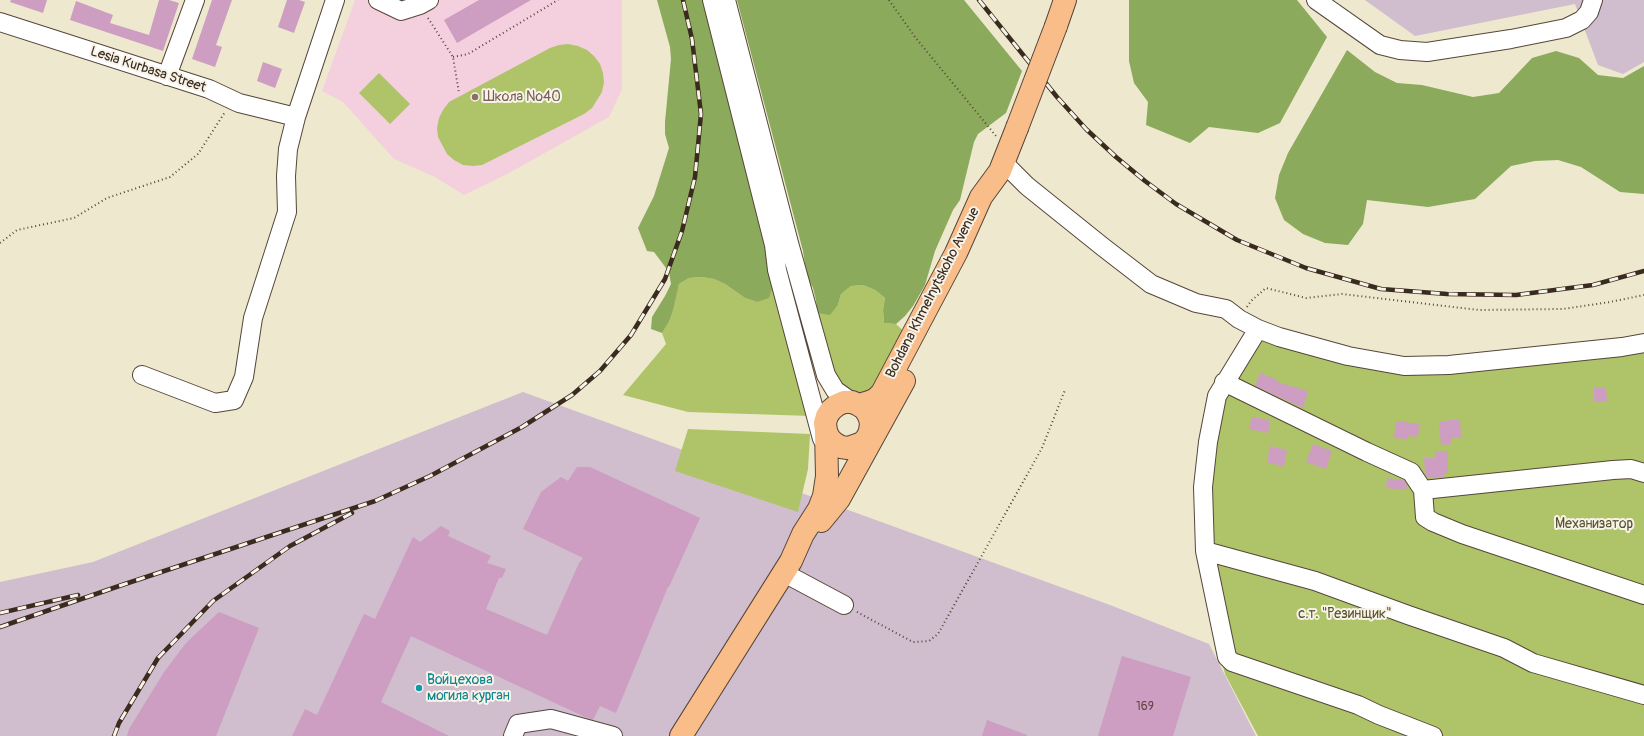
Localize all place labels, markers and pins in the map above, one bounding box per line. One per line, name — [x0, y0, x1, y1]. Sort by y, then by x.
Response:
place label: Школа №40 — [483, 89, 561, 105]
marker: Школа №40 — [470, 92, 480, 102]
place label: Войцехова могила курган — [427, 672, 510, 704]
marker: Войцехова могила курган — [414, 683, 424, 693]

